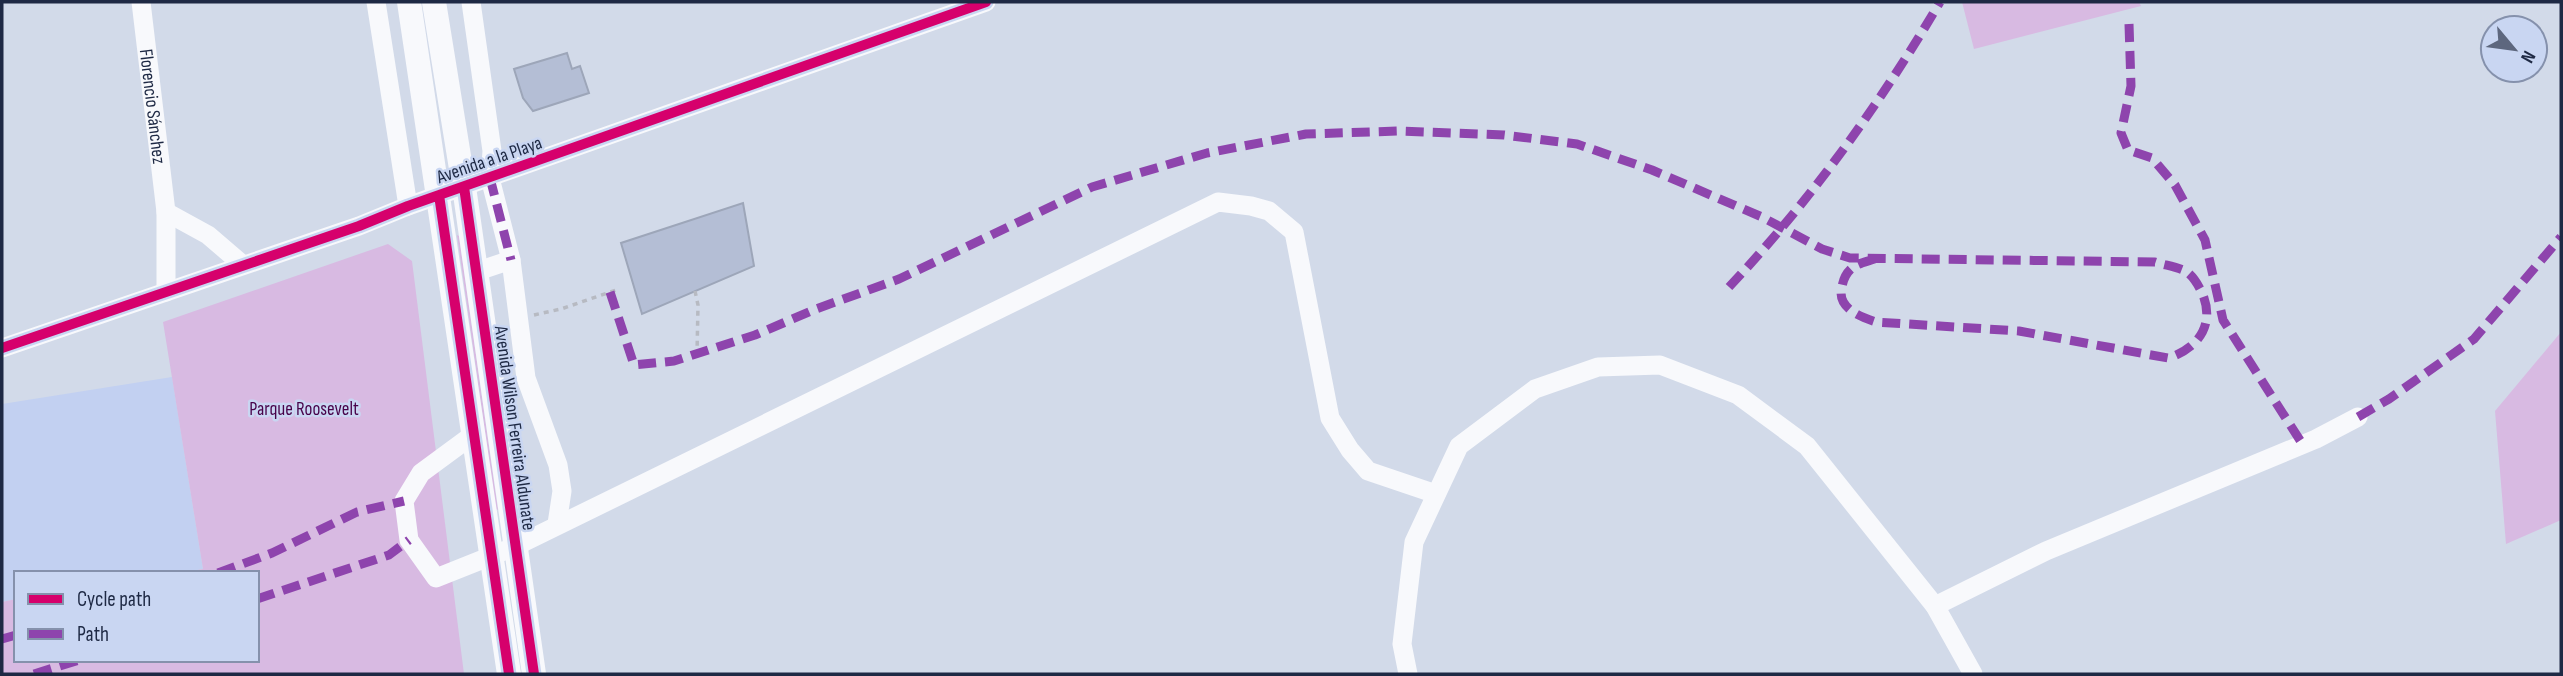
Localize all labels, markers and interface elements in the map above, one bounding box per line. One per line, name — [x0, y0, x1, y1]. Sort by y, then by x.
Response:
north arrow — [2479, 14, 2549, 84]
text: N — [2515, 46, 2540, 67]
street label: Florencio Sánchez — [134, 48, 170, 165]
street label: Avenida a la Playa — [433, 132, 545, 190]
street label: Avenida Wilson Ferreira Aldunate — [489, 323, 540, 532]
park label: Parque Roosevelt — [249, 398, 359, 421]
legend — [14, 571, 259, 662]
text: Cycle path — [77, 587, 151, 612]
text: Path — [77, 622, 109, 647]

